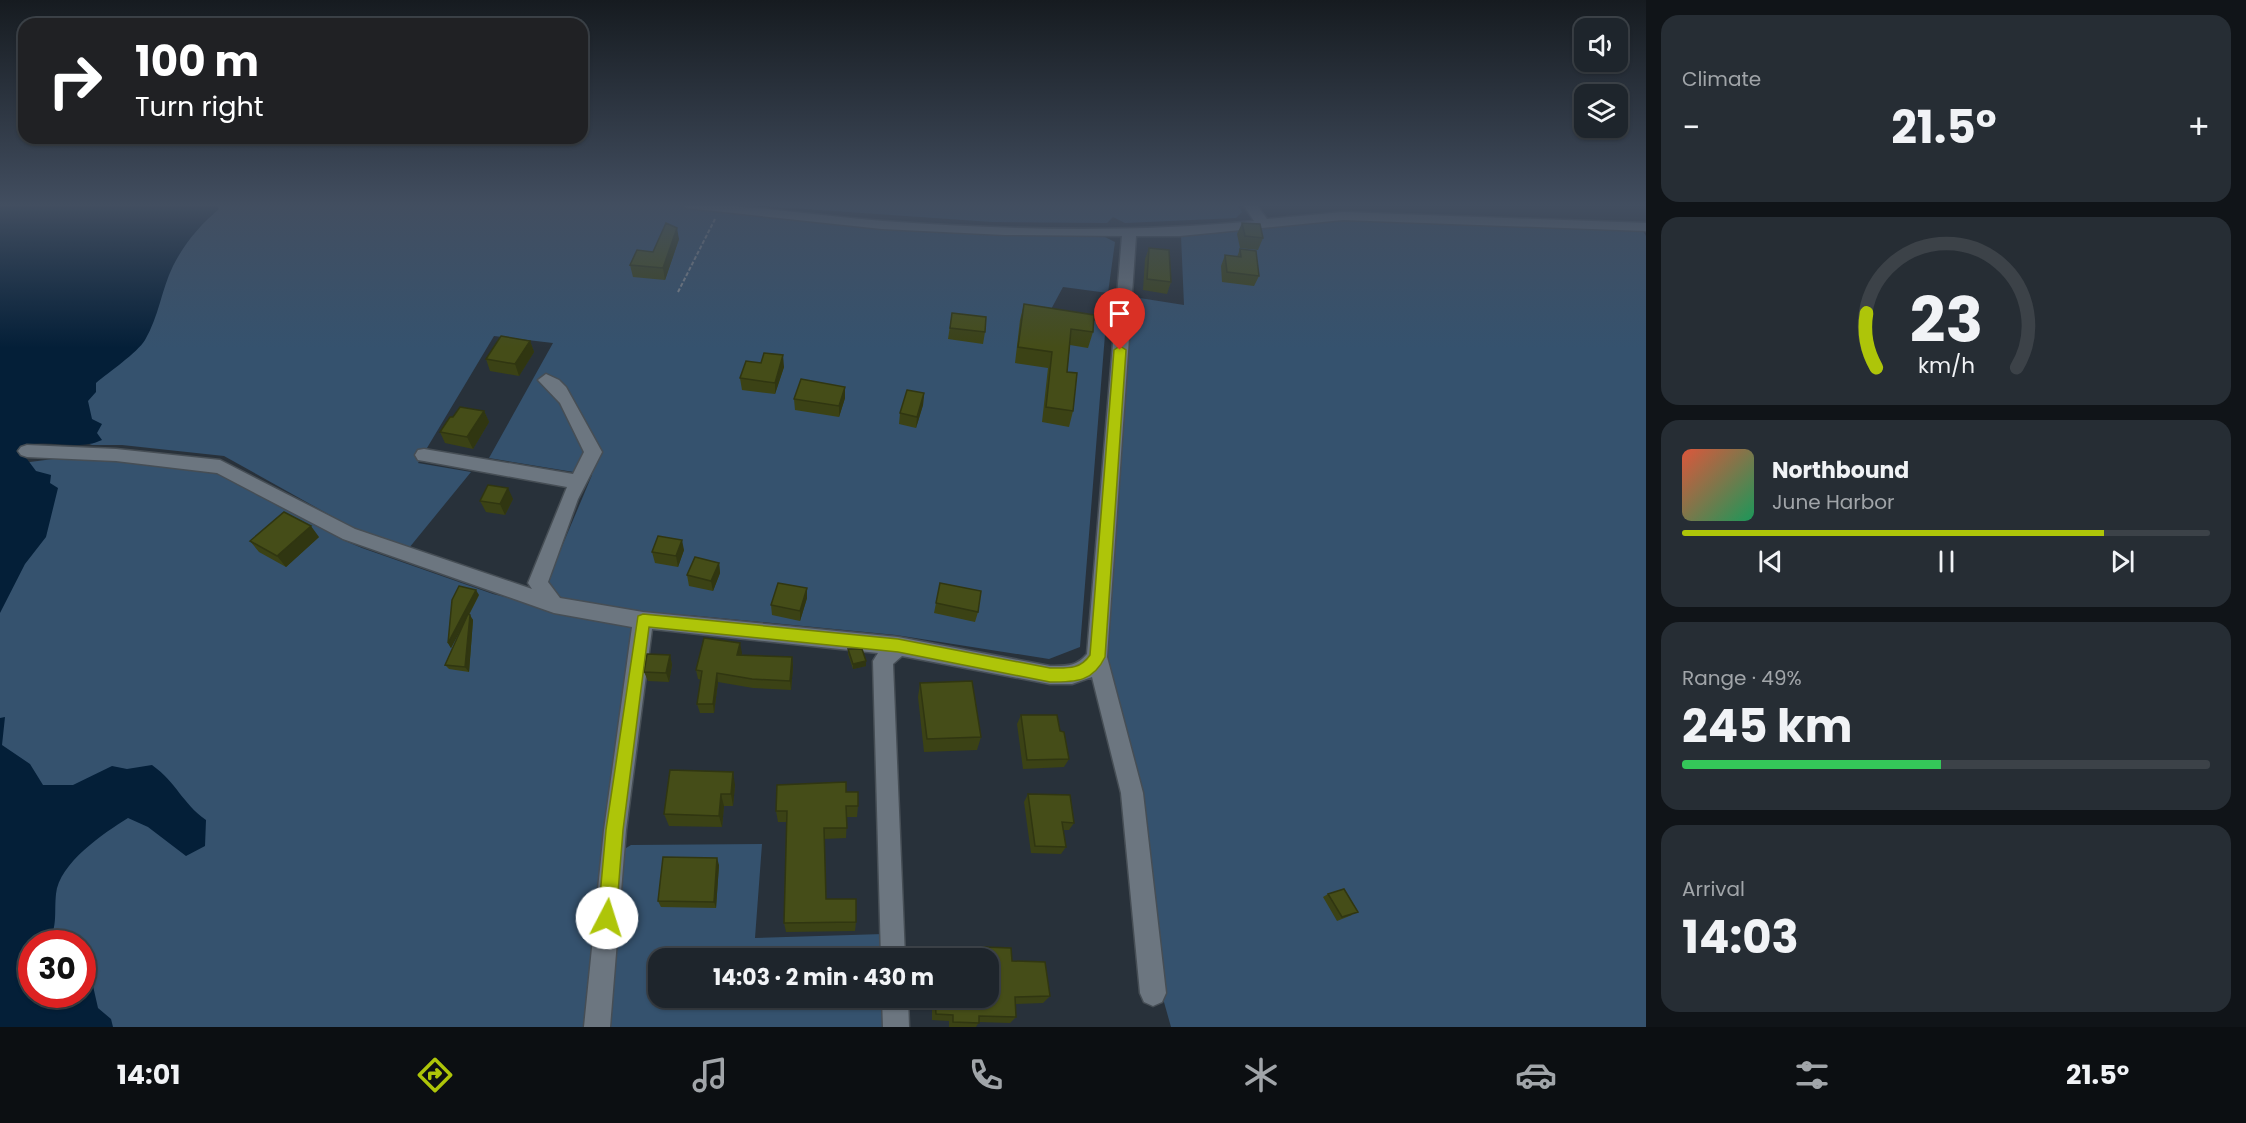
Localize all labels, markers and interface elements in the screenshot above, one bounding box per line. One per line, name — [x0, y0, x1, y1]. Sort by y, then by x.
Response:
map controls — [1574, 18, 1628, 138]
button: sound — [1574, 18, 1628, 72]
text: 100 m — [135, 32, 259, 91]
icon: right — [36, 42, 114, 120]
text: Climate — [1682, 65, 1761, 93]
button: layers — [1574, 84, 1628, 138]
text: Turn right — [135, 88, 264, 125]
text: 21.5° — [1891, 96, 1997, 159]
text: − — [1682, 104, 1700, 151]
text: + — [2187, 104, 2210, 151]
text: 23 — [1909, 276, 1983, 364]
pin — [1094, 288, 1145, 350]
icon: arrive — [1103, 297, 1136, 330]
text: km/h — [1917, 351, 1975, 382]
text: Northbound — [1772, 455, 1909, 486]
text: June Harbor — [1772, 488, 1895, 516]
icon: previous — [1754, 545, 1787, 578]
icon: pause — [1930, 545, 1963, 578]
icon: next — [2106, 545, 2139, 578]
text: Range · 49% — [1682, 664, 1802, 692]
text: 245 km — [1682, 695, 1852, 758]
text: Arrival — [1682, 875, 1745, 903]
position arrow — [575, 886, 639, 950]
text: 14:03 — [1682, 906, 1799, 969]
speed limit sign: 30 — [18, 930, 96, 1008]
text: 14:03 · 2 min · 430 m — [713, 962, 934, 993]
icon: directions — [414, 1054, 456, 1096]
icon: music — [689, 1054, 731, 1096]
icon: phone — [965, 1054, 1007, 1096]
icon: climate — [1240, 1054, 1282, 1096]
icon: car — [1515, 1054, 1557, 1096]
icon: filters — [1791, 1054, 1833, 1096]
text: 14:01 — [117, 1056, 181, 1093]
text: 21.5° — [2066, 1056, 2129, 1093]

